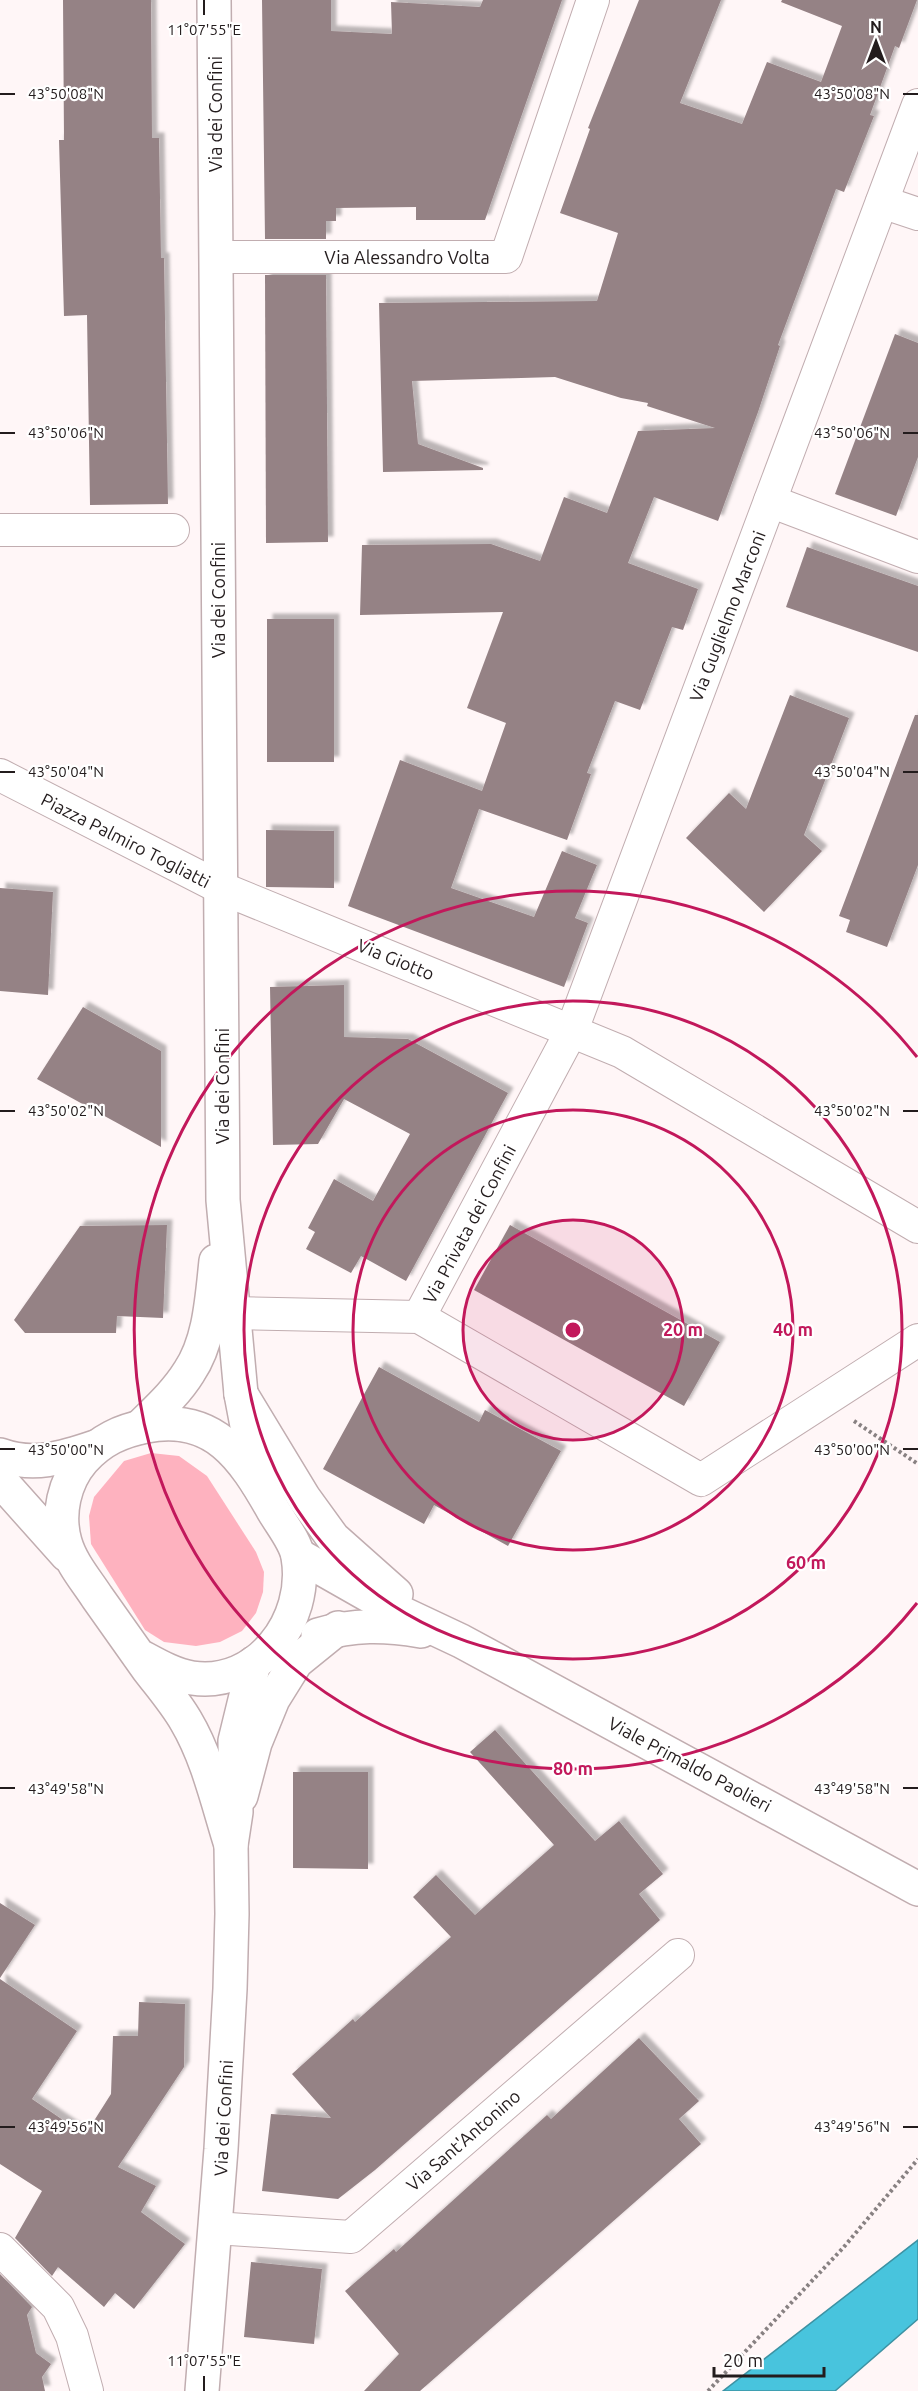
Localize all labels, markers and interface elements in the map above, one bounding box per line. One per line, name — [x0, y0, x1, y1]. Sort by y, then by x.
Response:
north arrow — [846, 12, 906, 72]
text: N — [870, 18, 882, 36]
text: 11°07'55"E — [167, 21, 241, 38]
street label: Via dei Confini — [205, 56, 225, 172]
text: 43°50'08"N — [28, 85, 104, 102]
text: 43°50'08"N — [814, 85, 890, 102]
street label: Via Alessandro Volta — [324, 247, 490, 267]
text: 43°50'06"N — [28, 424, 104, 441]
text: 43°50'06"N — [814, 424, 890, 441]
street label: Via Guglielmo Marconi — [685, 528, 769, 704]
street label: Via dei Confini — [208, 542, 228, 658]
text: 43°50'04"N — [28, 763, 104, 780]
text: 43°50'04"N — [814, 763, 890, 780]
street label: Piazza Palmiro Togliatti — [38, 789, 214, 891]
street label: Via Giotto — [355, 935, 437, 983]
street label: Via dei Confini — [212, 1028, 232, 1144]
text: 43°50'02"N — [28, 1102, 104, 1119]
text: 43°50'02"N — [814, 1102, 890, 1119]
street label: Via Privata dei Confini — [419, 1141, 519, 1307]
text: 20 m — [663, 1319, 703, 1339]
text: 40 m — [773, 1319, 813, 1339]
centre of rings — [563, 1320, 583, 1340]
text: 43°50'00"N — [28, 1441, 104, 1458]
text: 43°50'00"N — [814, 1441, 890, 1458]
text: 60 m — [786, 1552, 826, 1572]
street label: Viale Primaldo Paolieri — [605, 1713, 775, 1815]
text: 80 m — [553, 1758, 593, 1778]
text: 43°49'58"N — [28, 1780, 104, 1797]
text: 43°49'58"N — [814, 1780, 890, 1797]
street label: Via dei Confini — [210, 2059, 236, 2177]
street label: Via Sant'Antonino — [402, 2085, 524, 2195]
text: 43°49'56"N — [28, 2118, 104, 2135]
text: 43°49'56"N — [814, 2118, 890, 2135]
scale bar — [714, 2340, 824, 2378]
text: 20 m — [723, 2350, 763, 2370]
text: 11°07'55"E — [167, 2352, 241, 2369]

